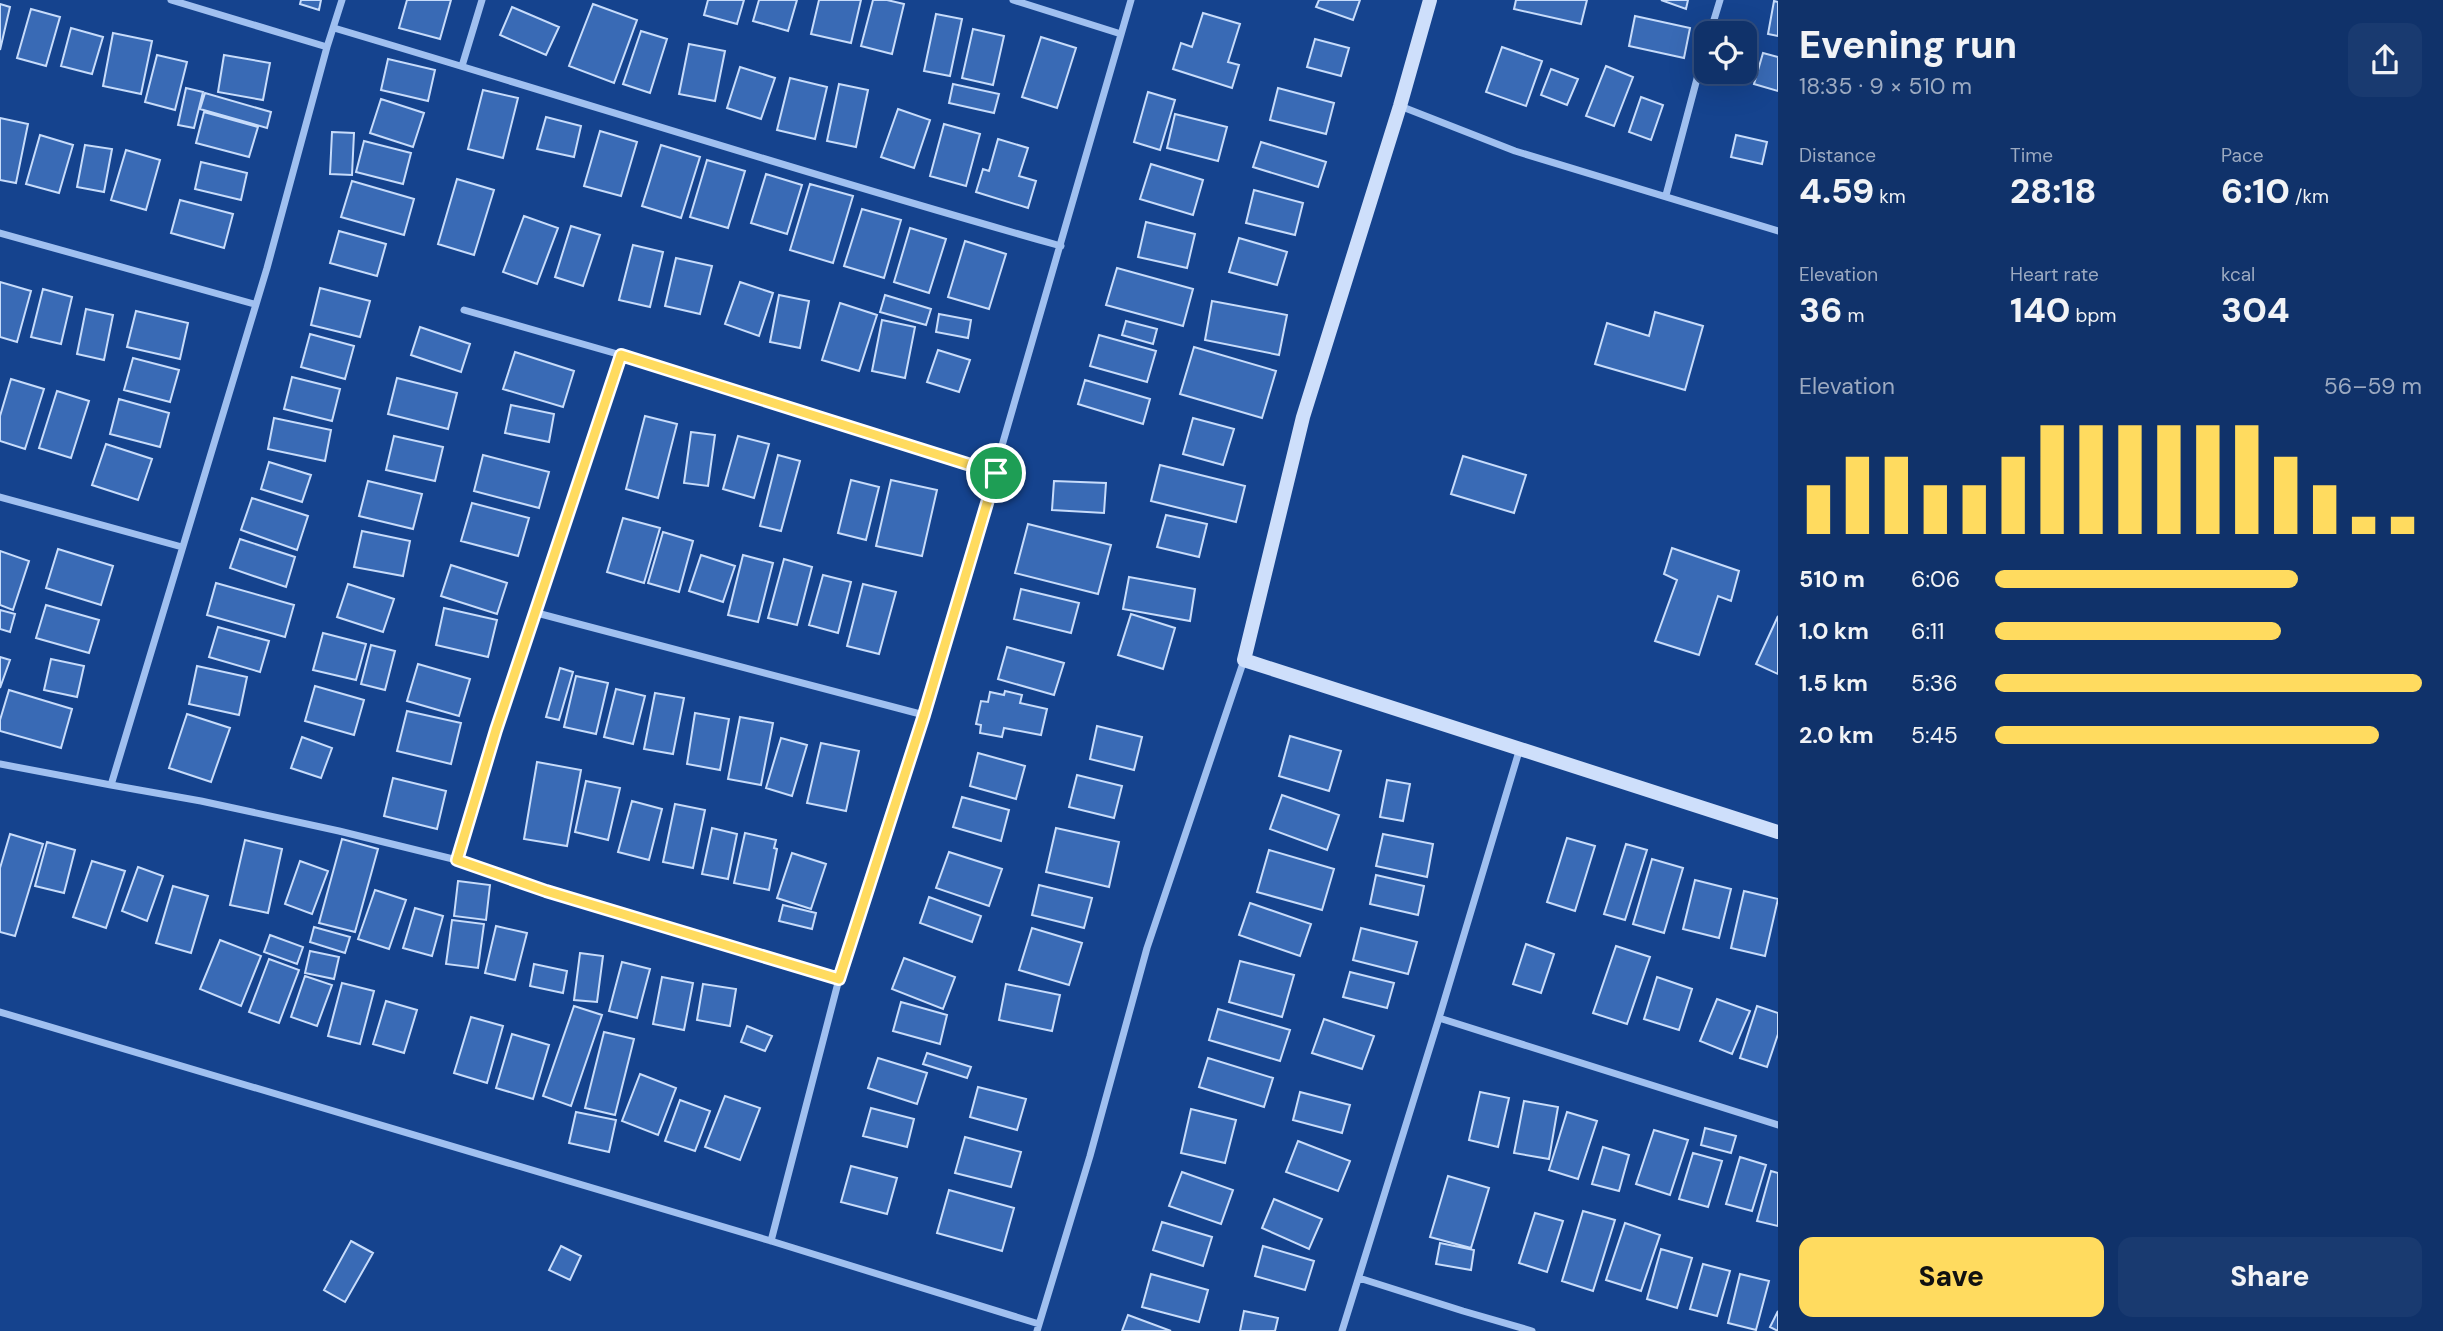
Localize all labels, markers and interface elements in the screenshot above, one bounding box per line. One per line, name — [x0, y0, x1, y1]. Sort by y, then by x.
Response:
text: Evening run — [1799, 20, 2017, 70]
map controls — [1694, 21, 1757, 84]
button: locate — [1694, 21, 1757, 84]
button: share — [2348, 23, 2422, 97]
text: 18:35 · 9 × 510 m — [1799, 71, 1972, 101]
text: Distance — [1799, 143, 1876, 168]
text: Time — [2010, 143, 2053, 168]
text: Pace — [2221, 143, 2264, 168]
text: 4.59 — [1799, 168, 1874, 214]
text: 28:18 — [2010, 168, 2096, 214]
text: 6:10 — [2221, 168, 2290, 214]
text: km — [1874, 184, 1906, 209]
text: /km — [2290, 184, 2329, 209]
text: Elevation — [1799, 262, 1878, 287]
text: Heart rate — [2010, 262, 2099, 287]
text: kcal — [2221, 262, 2255, 287]
text: 36 — [1799, 287, 1842, 333]
text: 140 — [2010, 287, 2071, 333]
text: 304 — [2221, 287, 2290, 333]
text: m — [1842, 303, 1864, 328]
text: bpm — [2071, 303, 2116, 328]
text: Elevation — [1799, 371, 1895, 401]
text: 56–59 m — [2324, 371, 2422, 401]
pin — [966, 443, 1026, 503]
icon: arrive — [977, 454, 1015, 492]
text: 510 m — [1799, 564, 1865, 594]
text: 6:06 — [1911, 564, 1960, 594]
text: 1.0 km — [1799, 616, 1869, 646]
text: 6:11 — [1911, 616, 1944, 646]
text: 1.5 km — [1799, 668, 1868, 698]
text: 5:36 — [1911, 668, 1958, 698]
text: 2.0 km — [1799, 720, 1874, 750]
text: 5:45 — [1911, 720, 1958, 750]
button: Save — [1799, 1237, 2104, 1317]
button: Share — [2118, 1237, 2422, 1317]

